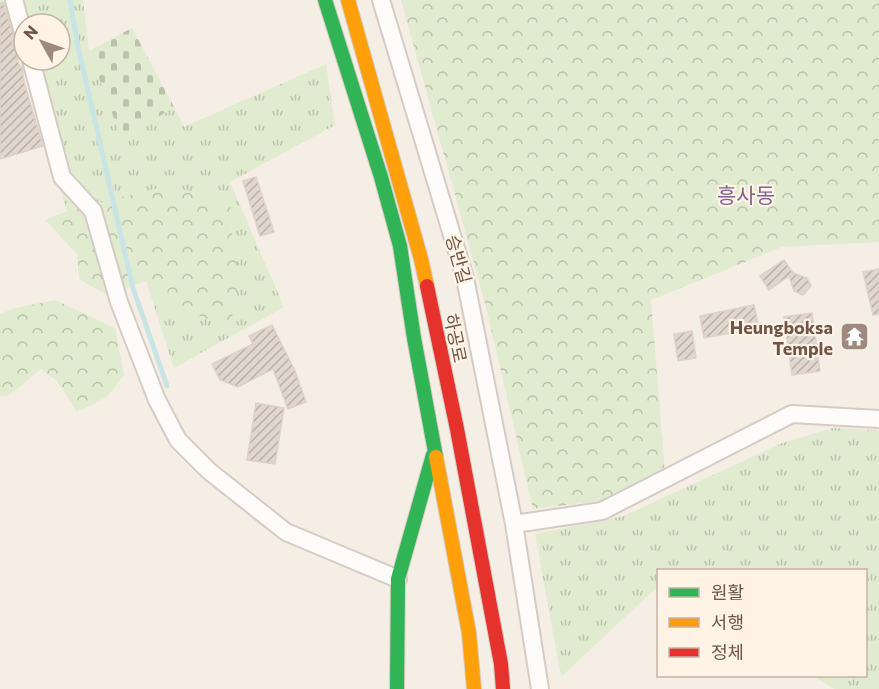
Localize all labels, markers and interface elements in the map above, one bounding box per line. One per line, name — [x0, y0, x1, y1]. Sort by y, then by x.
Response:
north arrow — [12, 12, 72, 72]
text: N — [19, 21, 41, 43]
district label: 흥사동 — [717, 182, 775, 207]
street label: 승반길 — [442, 232, 476, 286]
street label: 하공로 — [440, 311, 472, 365]
place label: Heungboksa Temple — [730, 316, 833, 359]
temple icon: Heungboksa Temple — [838, 321, 870, 353]
legend — [657, 569, 867, 677]
text: 원활 — [711, 581, 744, 603]
text: 서행 — [711, 611, 744, 633]
text: 정체 — [711, 641, 744, 663]

